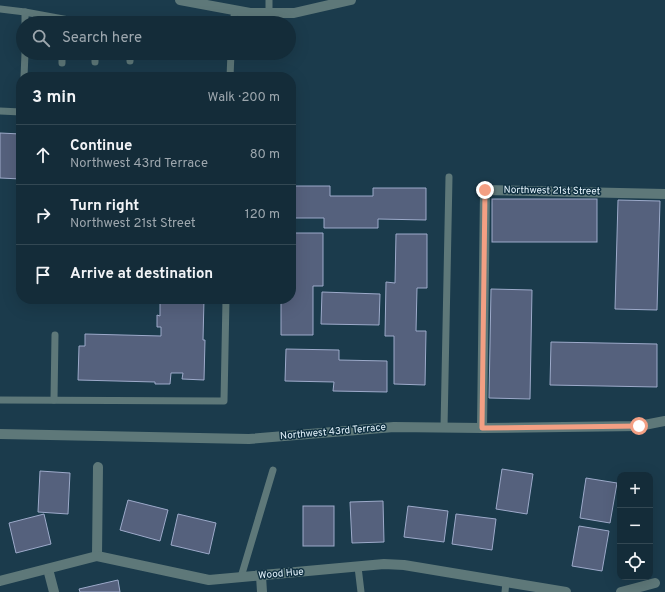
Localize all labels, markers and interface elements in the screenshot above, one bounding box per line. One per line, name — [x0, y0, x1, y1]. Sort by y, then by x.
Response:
search box — [16, 16, 296, 60]
icon: search — [30, 27, 52, 49]
text: Search here — [62, 29, 142, 48]
text: 3 min — [32, 87, 76, 109]
text: Walk · 200 m — [208, 90, 280, 106]
text: Continue — [70, 137, 132, 156]
icon: ahead — [32, 144, 54, 166]
text: 80 m — [250, 147, 280, 163]
text: Northwest 43rd Terrace — [70, 156, 208, 172]
route end — [476, 181, 494, 199]
street label: Northwest 21st Street — [504, 184, 601, 198]
text: Turn right — [70, 197, 139, 216]
icon: right — [32, 204, 54, 226]
text: 120 m — [245, 207, 280, 223]
text: Northwest 21st Street — [70, 216, 196, 232]
icon: arrive — [32, 264, 54, 286]
text: Arrive at destination — [70, 265, 213, 284]
route start — [630, 417, 648, 435]
street label: Northwest 43rd Terrace — [280, 421, 386, 443]
map controls — [617, 472, 653, 580]
button: + — [617, 472, 653, 508]
button: − — [617, 508, 653, 544]
button: locate — [617, 544, 653, 580]
street label: Wood Hue — [258, 566, 304, 582]

